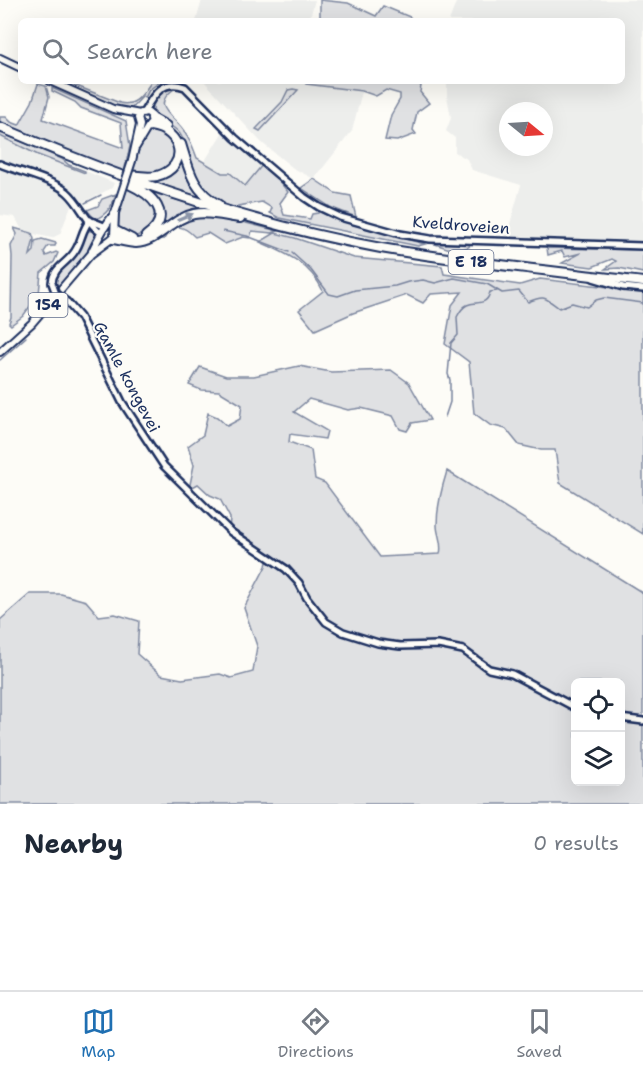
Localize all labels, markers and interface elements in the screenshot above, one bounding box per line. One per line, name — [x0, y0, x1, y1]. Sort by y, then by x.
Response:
search box — [18, 18, 625, 84]
icon: search — [39, 35, 72, 68]
text: Search here — [87, 37, 213, 66]
north arrow — [499, 102, 553, 156]
street label: Kveldroveien — [412, 211, 510, 239]
one-way arrow — [176, 212, 194, 222]
road number: E 18 — [448, 250, 494, 274]
road number: 154 — [28, 293, 68, 317]
street label: Gamle kongevei — [89, 318, 165, 436]
map controls — [571, 678, 625, 786]
button: locate — [571, 678, 625, 732]
button: layers — [571, 732, 625, 786]
text: Nearby — [24, 826, 123, 861]
text: 0 results — [533, 830, 619, 856]
tab: Map — [81, 1005, 115, 1062]
tab: Directions — [278, 1005, 354, 1062]
tab: Saved — [516, 1005, 562, 1062]

